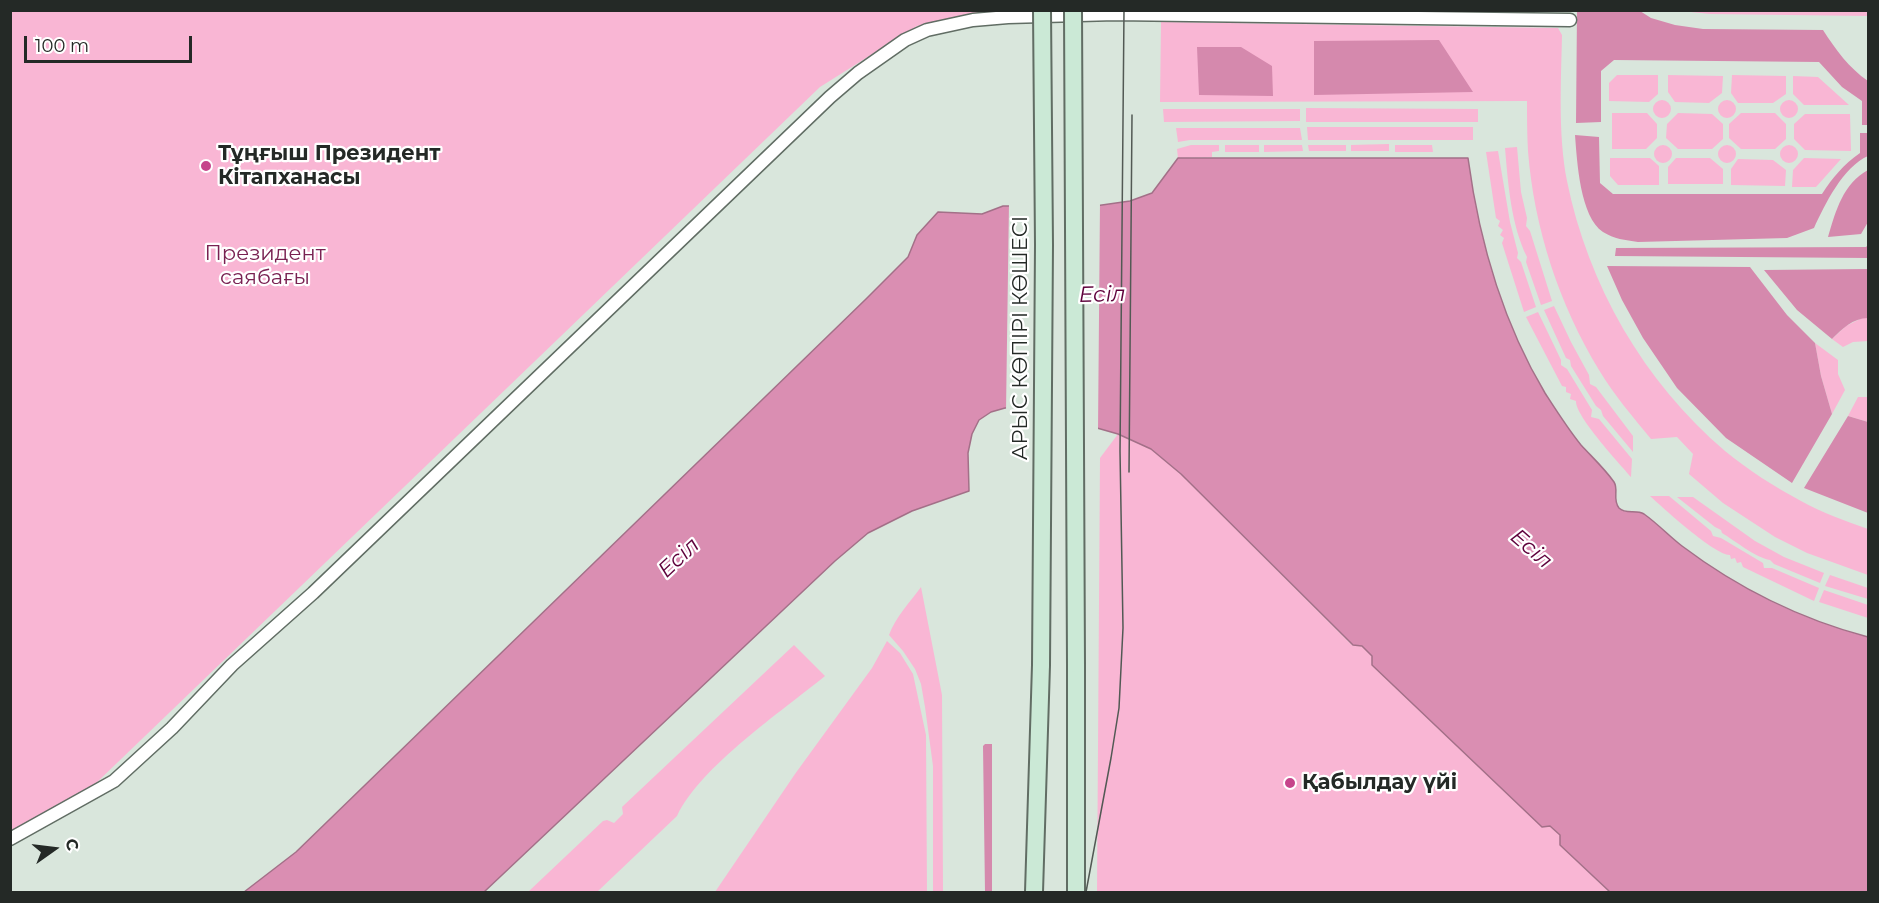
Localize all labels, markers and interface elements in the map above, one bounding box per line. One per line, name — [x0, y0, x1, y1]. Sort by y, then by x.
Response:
scale bar — [27, 24, 195, 62]
text: 100 m — [35, 35, 89, 57]
place label: Тұңғыш Президент Кітапханасы — [218, 141, 441, 191]
marker: Тұңғыш Президент Кітапханасы — [199, 159, 213, 173]
street label: АРЫС КӨПІРІ КӨШЕСІ — [1008, 216, 1034, 460]
park label: Президент саябағы — [204, 241, 326, 291]
water label: Есіл — [1078, 281, 1126, 309]
water label: Есіл — [1505, 524, 1557, 574]
water label: Есіл — [653, 532, 705, 584]
place label: Қабылдау үйі — [1302, 770, 1457, 796]
marker: Қабылдау үйі — [1283, 776, 1297, 790]
north arrow — [24, 819, 84, 879]
text: С — [61, 837, 83, 852]

